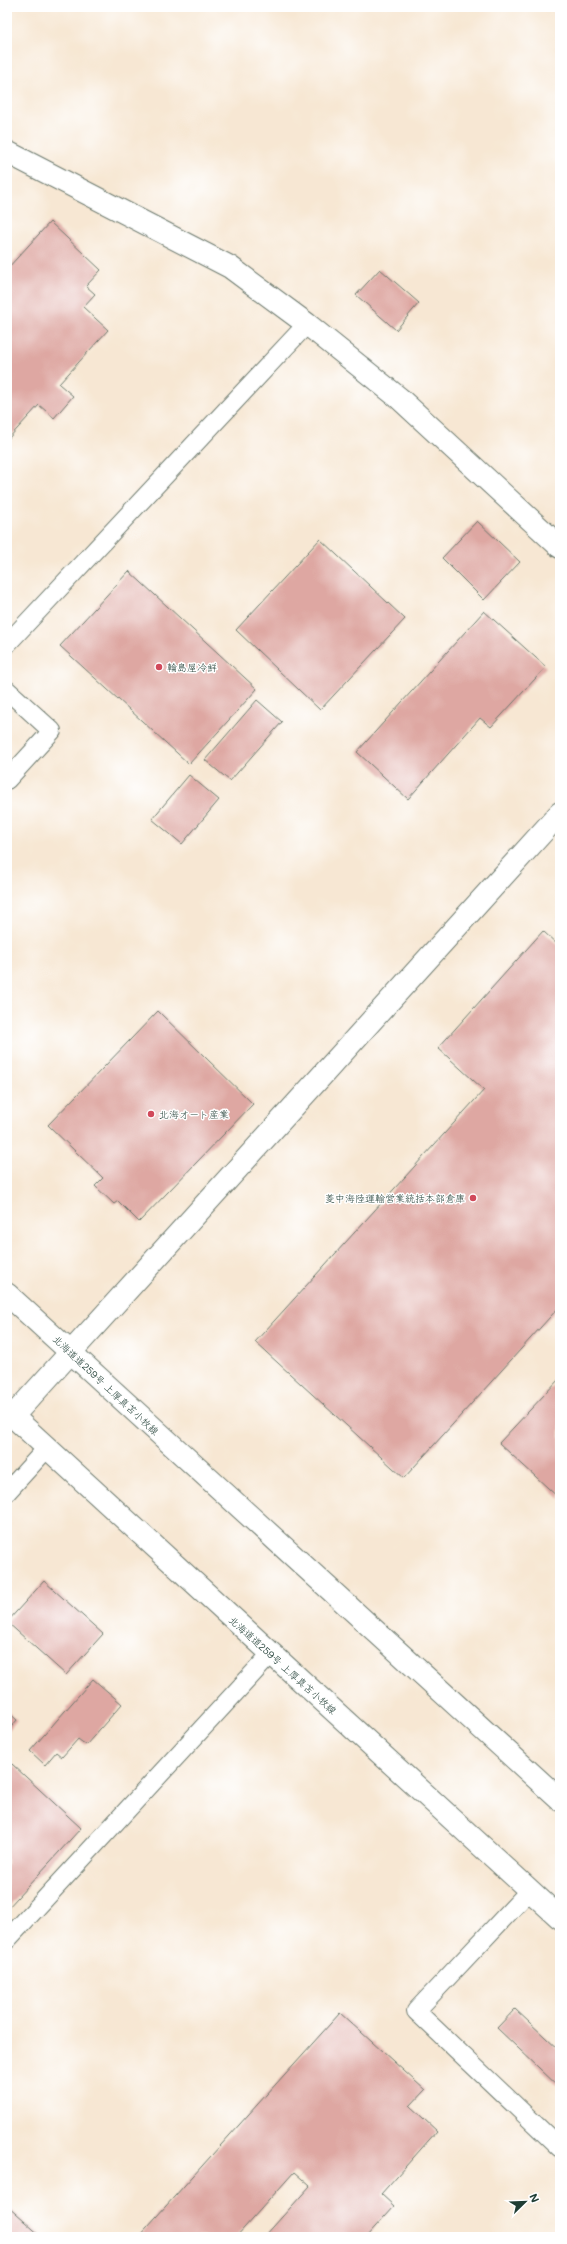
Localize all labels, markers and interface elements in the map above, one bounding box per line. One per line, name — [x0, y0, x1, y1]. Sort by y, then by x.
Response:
place label: 輪島屋冷鮮 — [167, 660, 217, 674]
marker: 輪島屋冷鮮 — [154, 662, 164, 672]
place label: 北海オート産業 — [159, 1107, 229, 1121]
marker: 北海オート産業 — [146, 1109, 156, 1119]
place label: 菱中海陸運輸営業統括本部倉庫 — [325, 1191, 465, 1205]
marker: 菱中海陸運輸営業統括本部倉庫 — [468, 1193, 478, 1203]
street label: 北海道道259号 上厚真苫小牧線 — [50, 1332, 162, 1438]
street label: 北海道道259号 上厚真苫小牧線 — [226, 1613, 340, 1717]
north arrow — [505, 2182, 545, 2222]
text: N — [526, 2191, 543, 2205]

